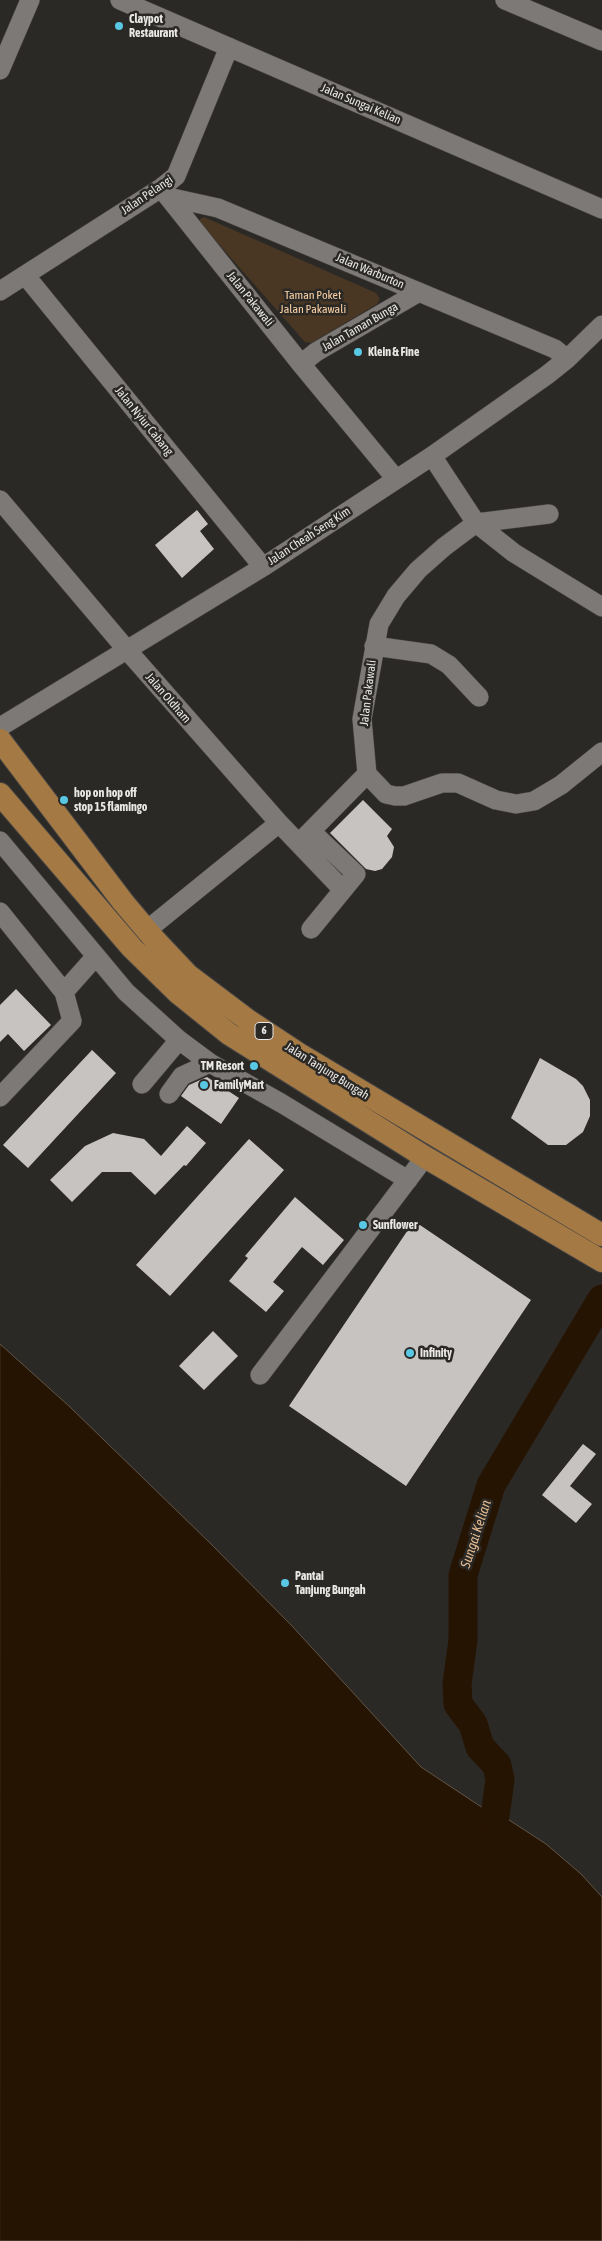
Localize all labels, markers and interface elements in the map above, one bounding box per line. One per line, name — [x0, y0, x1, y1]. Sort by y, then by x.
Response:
place label: Claypot Restaurant — [129, 12, 178, 40]
marker: Claypot Restaurant — [113, 20, 125, 32]
street label: Jalan Sungai Kelian — [319, 81, 403, 127]
street label: Jalan Pelangi — [118, 172, 176, 218]
street label: Jalan Warburton — [334, 250, 406, 292]
street label: Jalan Pakawali — [224, 269, 276, 329]
park label: Taman Poket Jalan Pakawali — [280, 288, 346, 316]
street label: Jalan Taman Bunga — [320, 299, 400, 355]
place label: Klein & Fine — [368, 345, 419, 359]
marker: Klein & Fine — [352, 346, 364, 358]
street label: Jalan Nyiur Cabang — [112, 384, 176, 458]
street label: Jalan Cheah Seng Kim — [265, 504, 353, 568]
street label: Jalan Pakawali — [357, 659, 379, 727]
street label: Jalan Oldham — [142, 670, 194, 726]
place label: hop on hop off stop 15 flamingo — [74, 786, 147, 814]
marker: hop on hop off stop 15 flamingo — [58, 794, 70, 806]
road number: 6 — [255, 1022, 273, 1040]
street label: Jalan Tanjung Bungah — [282, 1039, 372, 1103]
place label: TM Resort — [201, 1059, 244, 1073]
marker: TM Resort — [248, 1060, 260, 1072]
place label: FamilyMart — [214, 1078, 264, 1092]
marker: FamilyMart — [198, 1079, 210, 1091]
place label: Sunflower — [373, 1218, 418, 1232]
marker: Sunflower — [357, 1219, 369, 1231]
place label: Infinity — [420, 1346, 452, 1360]
marker: Infinity — [404, 1347, 416, 1359]
water label: Sungai Kelian — [457, 1498, 495, 1570]
place label: Pantai Tanjung Bungah — [295, 1569, 366, 1597]
marker: Pantai Tanjung Bungah — [279, 1577, 291, 1589]

